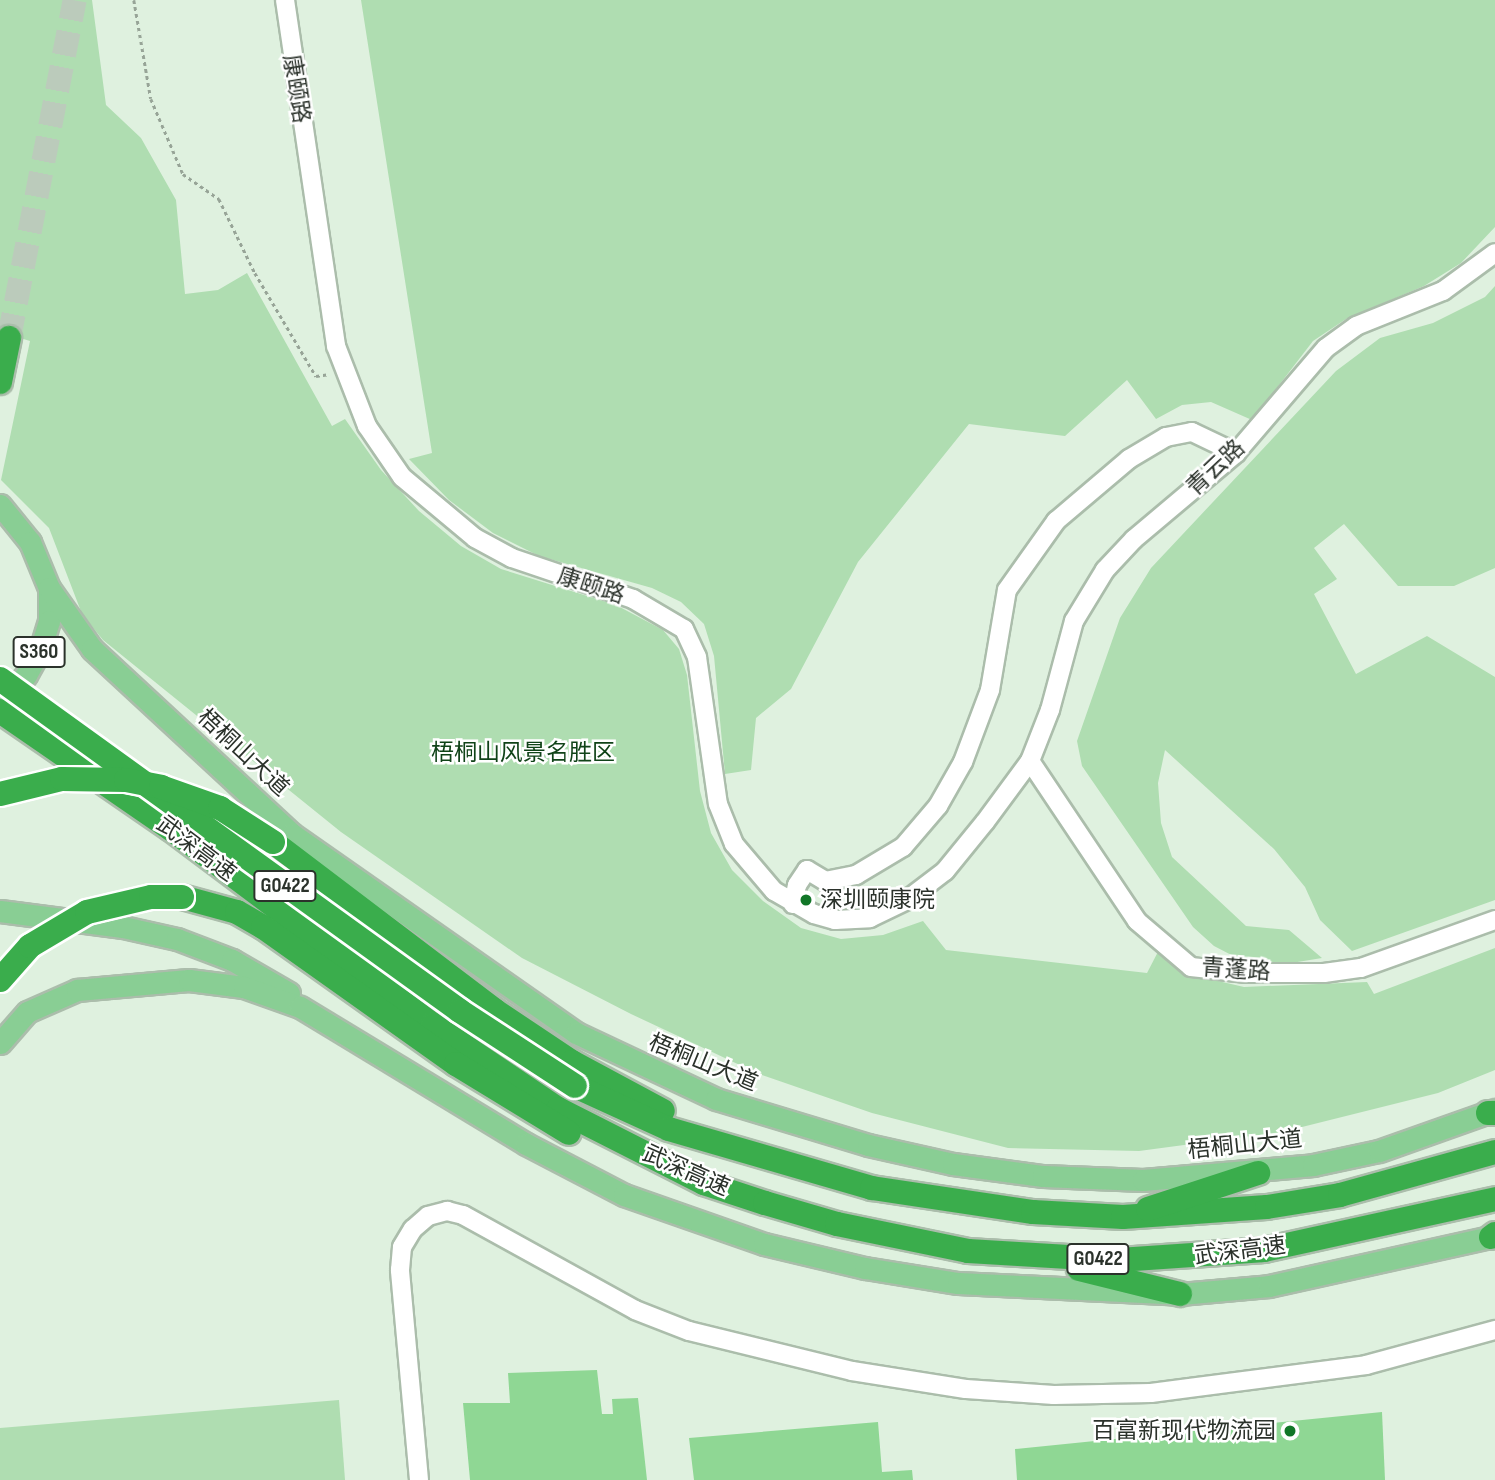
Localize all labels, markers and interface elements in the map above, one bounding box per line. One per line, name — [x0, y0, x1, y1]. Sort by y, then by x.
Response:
street label: 康颐路 — [277, 53, 315, 125]
street label: 青云路 — [1181, 434, 1251, 502]
street label: 康颐路 — [554, 562, 628, 610]
road number: S360 — [11, 634, 67, 670]
street label: 梧桐山大道 — [192, 704, 294, 802]
park label: 梧桐山风景名胜区 — [431, 739, 615, 767]
street label: 武深高速 — [151, 810, 241, 888]
road number: G0422 — [252, 868, 318, 903]
place label: 深圳颐康院 — [820, 886, 935, 914]
marker: 深圳颐康院 — [798, 892, 814, 908]
street label: 青蓬路 — [1201, 954, 1271, 986]
street label: 梧桐山大道 — [645, 1029, 761, 1097]
street label: 梧桐山大道 — [1186, 1125, 1304, 1165]
street label: 武深高速 — [638, 1140, 734, 1202]
street label: 武深高速 — [1193, 1232, 1287, 1270]
road number: G0422 — [1065, 1242, 1131, 1276]
place label: 百富新现代物流园 — [1092, 1417, 1276, 1445]
marker: 百富新现代物流园 — [1282, 1423, 1298, 1439]

